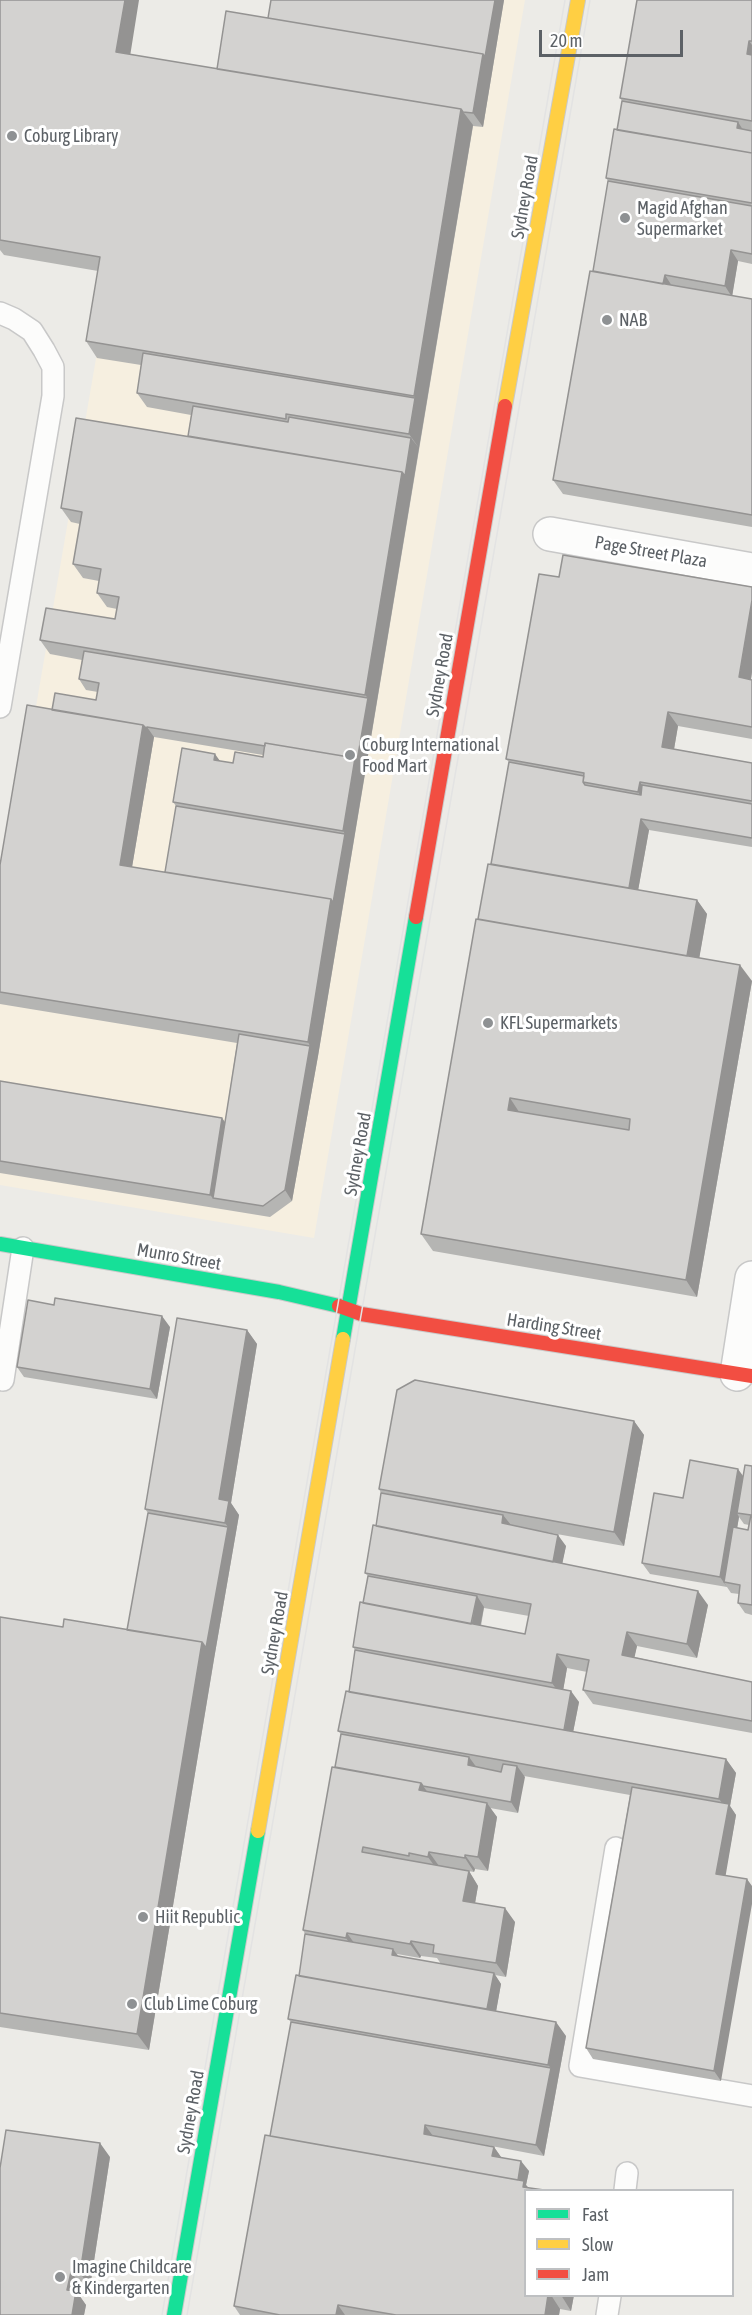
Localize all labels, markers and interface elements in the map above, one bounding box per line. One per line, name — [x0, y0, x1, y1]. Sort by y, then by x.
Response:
scale bar — [542, 18, 686, 56]
text: 20 m — [550, 30, 582, 51]
place label: Coburg Library — [24, 125, 118, 147]
marker: Coburg Library — [5, 129, 19, 143]
street label: Sydney Road — [507, 154, 543, 240]
place label: Magid Afghan Supermarket — [637, 197, 728, 240]
marker: Magid Afghan Supermarket — [618, 211, 632, 225]
place label: NAB — [619, 309, 647, 331]
marker: NAB — [600, 313, 614, 327]
street label: Page Street Plaza — [593, 531, 709, 573]
street label: Sydney Road — [422, 632, 458, 718]
place label: Coburg International Food Mart — [362, 734, 499, 777]
marker: Coburg International Food Mart — [343, 748, 357, 762]
place label: KFL Supermarkets — [500, 1012, 618, 1034]
marker: KFL Supermarkets — [481, 1016, 495, 1030]
street label: Sydney Road — [340, 1111, 376, 1197]
street label: Munro Street — [135, 1239, 223, 1275]
street label: Harding Street — [505, 1309, 603, 1345]
street label: Sydney Road — [257, 1590, 293, 1676]
place label: Hiit Republic — [155, 1906, 240, 1928]
marker: Hiit Republic — [136, 1910, 150, 1924]
place label: Club Lime Coburg — [144, 1993, 258, 2015]
marker: Club Lime Coburg — [125, 1997, 139, 2011]
street label: Sydney Road — [173, 2069, 209, 2155]
legend — [524, 2189, 734, 2297]
text: Fast — [582, 2204, 609, 2225]
text: Slow — [582, 2234, 613, 2255]
place label: Imagine Childcare & Kindergarten — [72, 2256, 192, 2298]
text: Jam — [582, 2264, 609, 2285]
marker: Imagine Childcare & Kindergarten — [53, 2270, 67, 2284]

